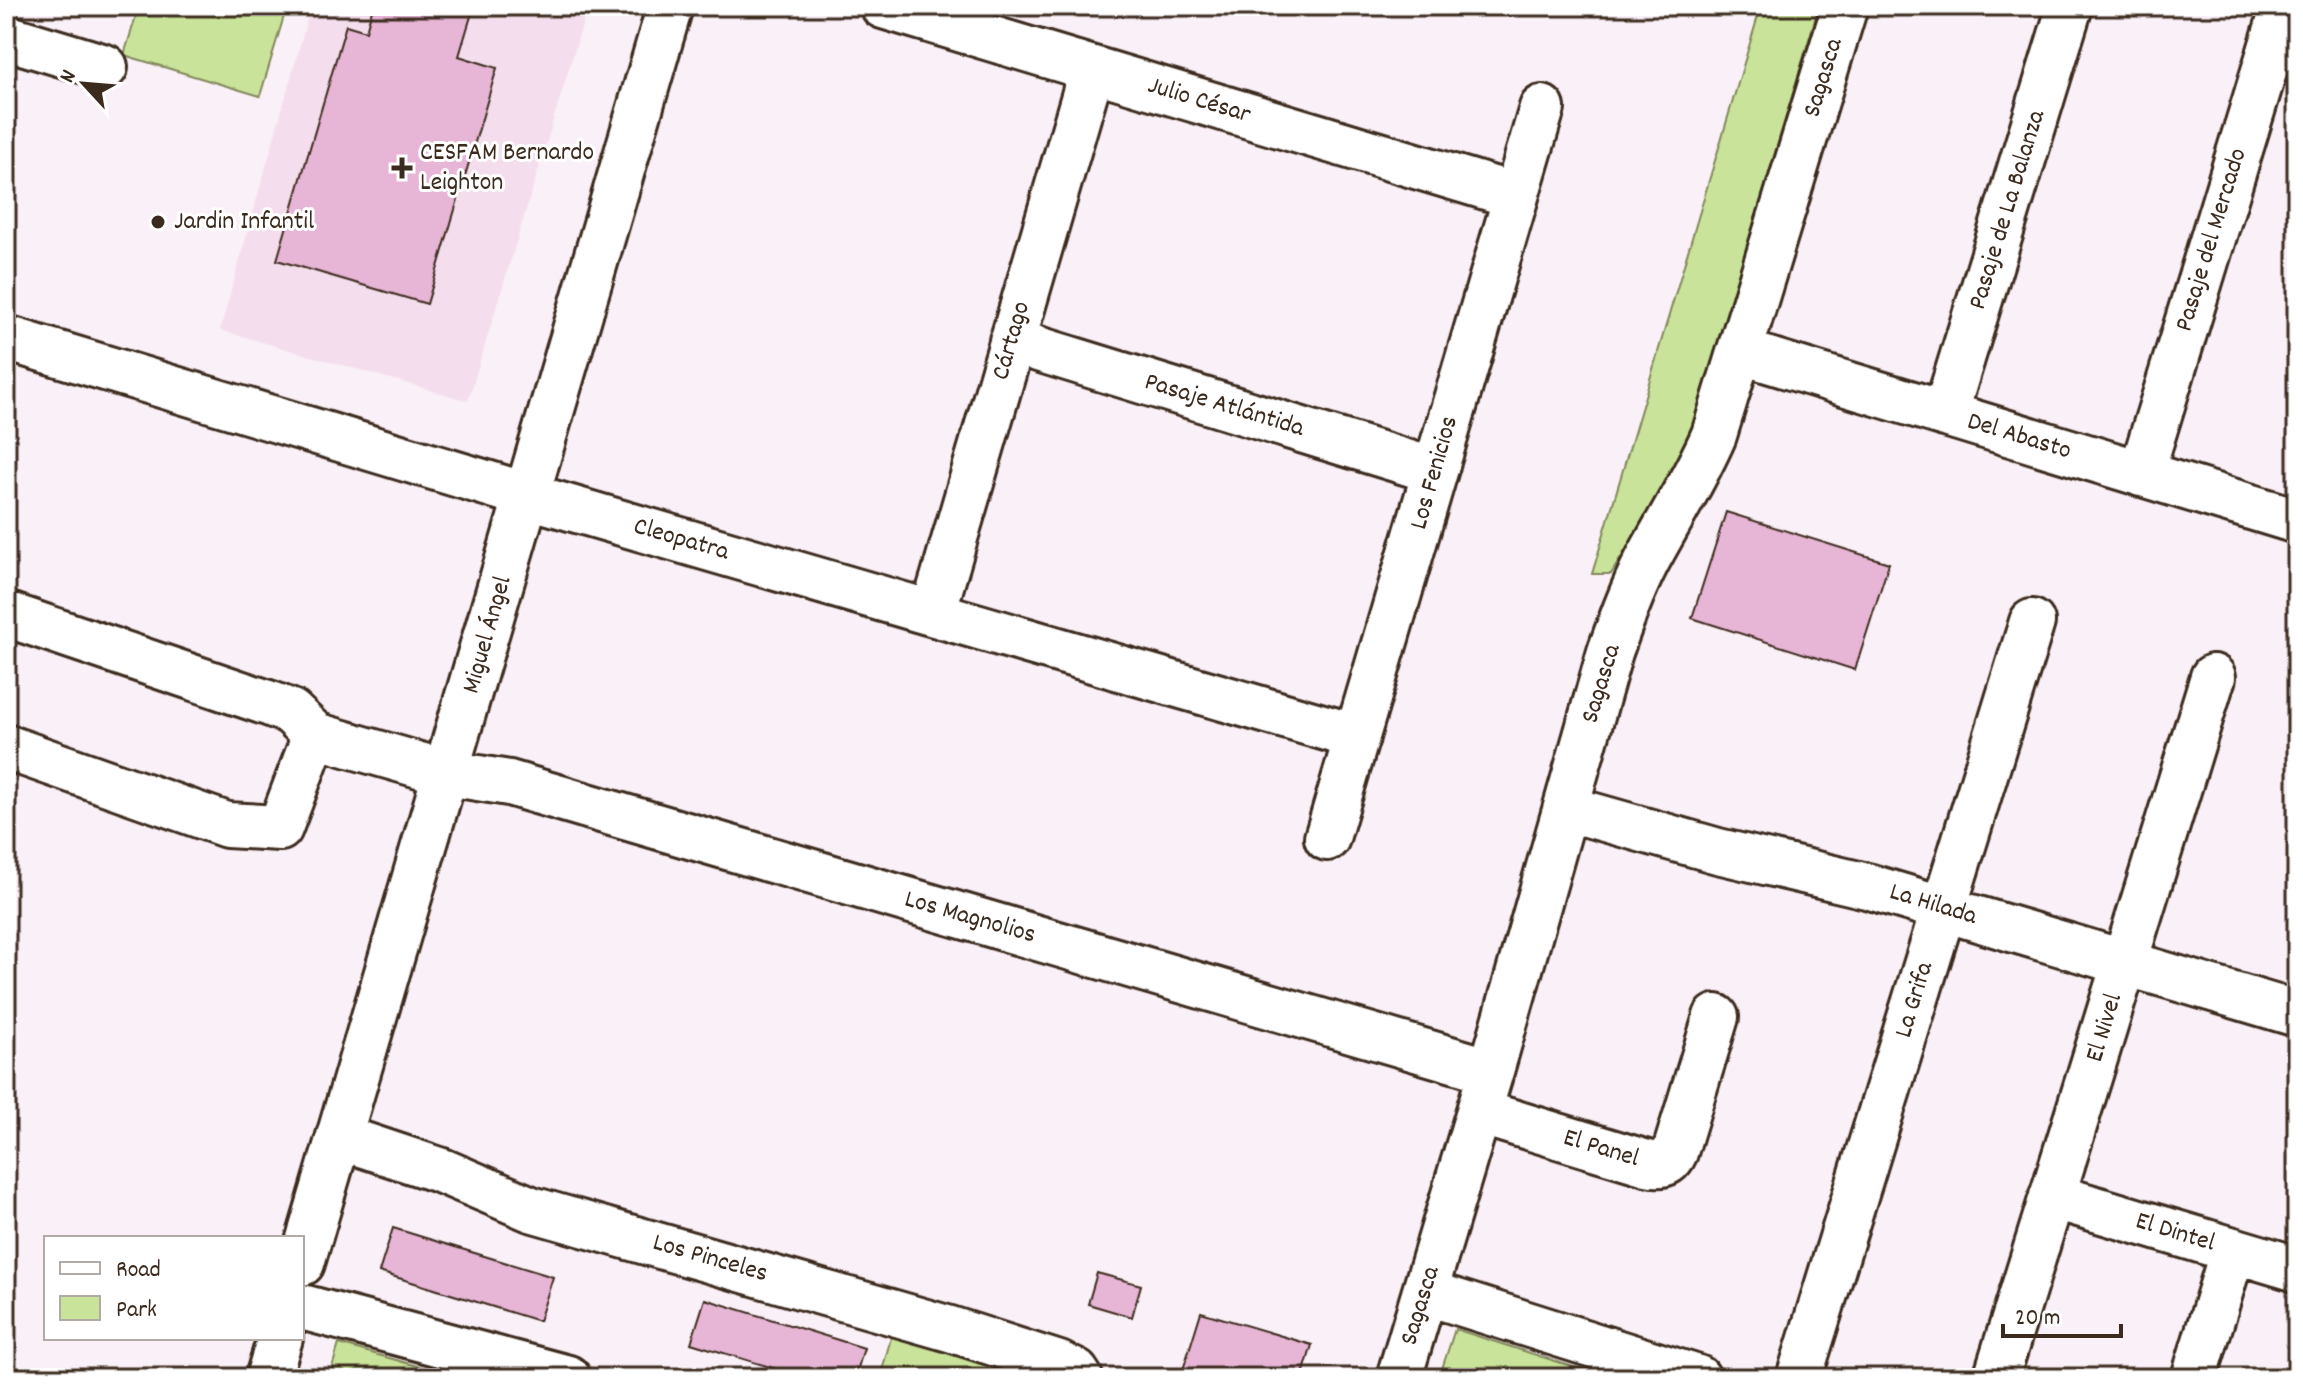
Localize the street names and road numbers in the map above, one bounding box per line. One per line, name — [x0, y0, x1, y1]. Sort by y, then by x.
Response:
street label: Sagasca — [1794, 33, 1854, 122]
street label: Julio César — [1143, 68, 1255, 134]
street label: Pasaje de La Balanza — [1960, 105, 2056, 314]
street label: Pasaje del Mercado — [2167, 144, 2257, 336]
street label: Cártago — [983, 297, 1041, 385]
street label: Pasaje Atlántida — [1140, 364, 1309, 448]
street label: Del Abasto — [1963, 404, 2075, 470]
street label: Los Fenicios — [1401, 412, 1469, 534]
street label: Cleopatra — [629, 509, 734, 571]
street label: Miguel Ángel — [454, 572, 522, 698]
street label: Sagasca — [1572, 639, 1632, 728]
street label: La Hilada — [1885, 874, 1982, 936]
street label: Los Magnolios — [900, 882, 1040, 954]
street label: La Grifa — [1886, 957, 1944, 1043]
street label: El Nivel — [2077, 989, 2133, 1067]
street label: El Panel — [1558, 1120, 1644, 1178]
street label: El Dintel — [2131, 1203, 2219, 1263]
street label: Los Pinceles — [648, 1225, 772, 1293]
street label: Sagasca — [1391, 1261, 1451, 1350]

